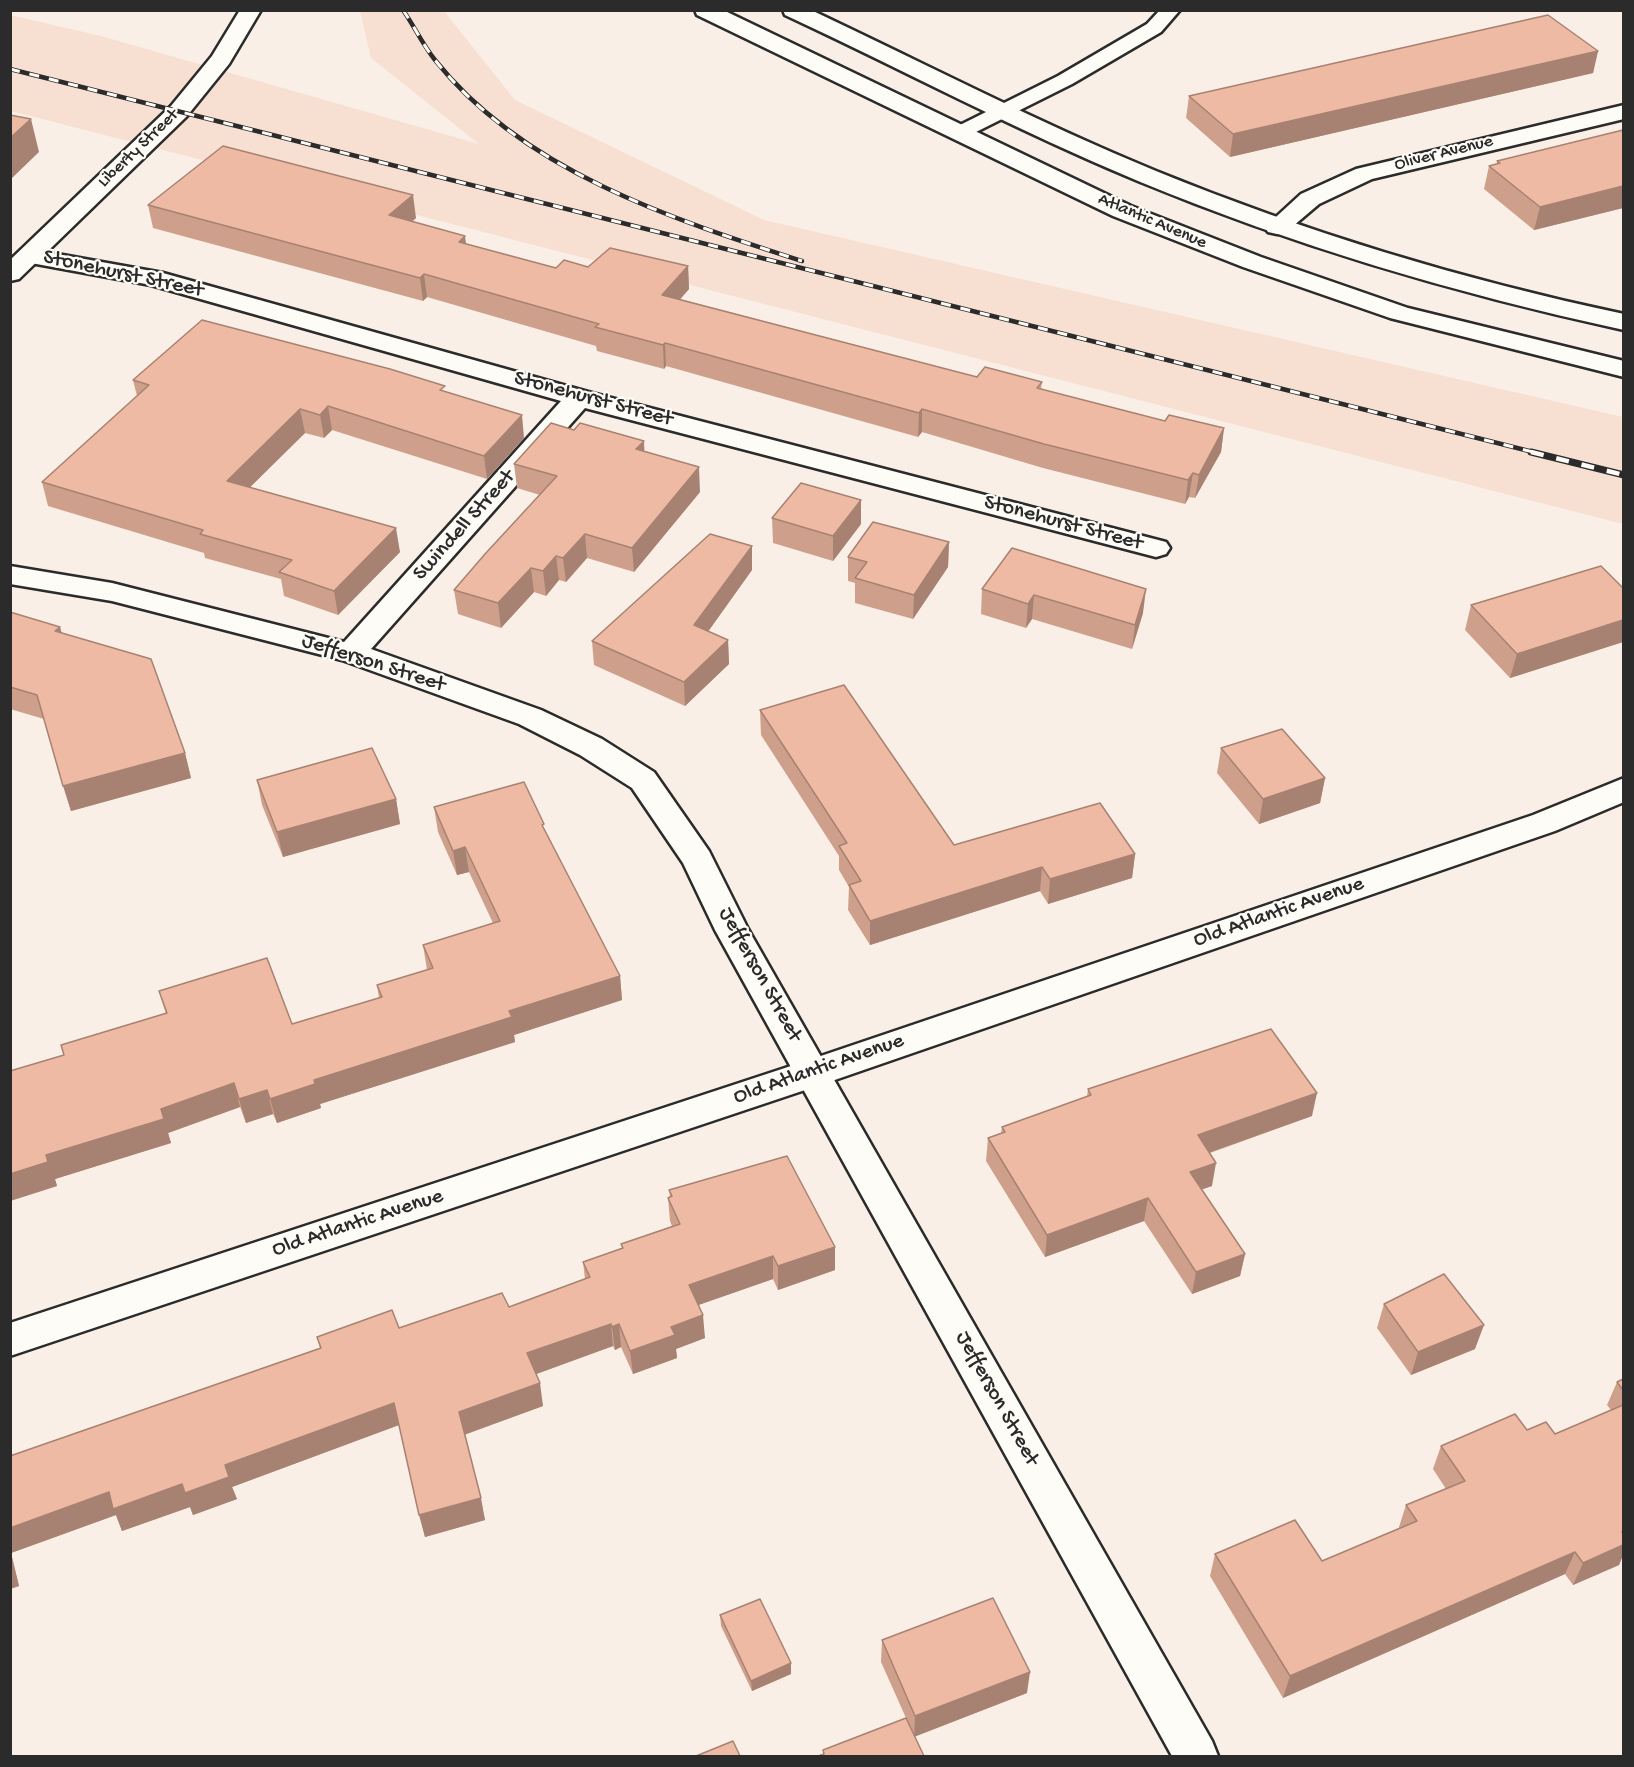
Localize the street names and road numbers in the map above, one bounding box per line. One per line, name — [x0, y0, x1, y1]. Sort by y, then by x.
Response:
street label: Liberty Street — [94, 105, 184, 193]
street label: Oliver Avenue — [1393, 131, 1495, 177]
street label: Atlantic Avenue — [1094, 189, 1210, 255]
street label: Stonehurst Street — [40, 245, 206, 305]
street label: Stonehurst Street — [511, 366, 675, 434]
street label: Swindell Street — [408, 465, 522, 587]
street label: Stonehurst Street — [981, 490, 1145, 558]
street label: Jefferson Street — [298, 628, 448, 700]
street label: Old Atlantic Avenue — [1190, 872, 1368, 954]
street label: Jefferson Street — [711, 903, 807, 1047]
street label: Old Atlantic Avenue — [730, 1029, 908, 1111]
street label: Old Atlantic Avenue — [269, 1184, 447, 1264]
street label: Jefferson Street — [948, 1327, 1044, 1471]

